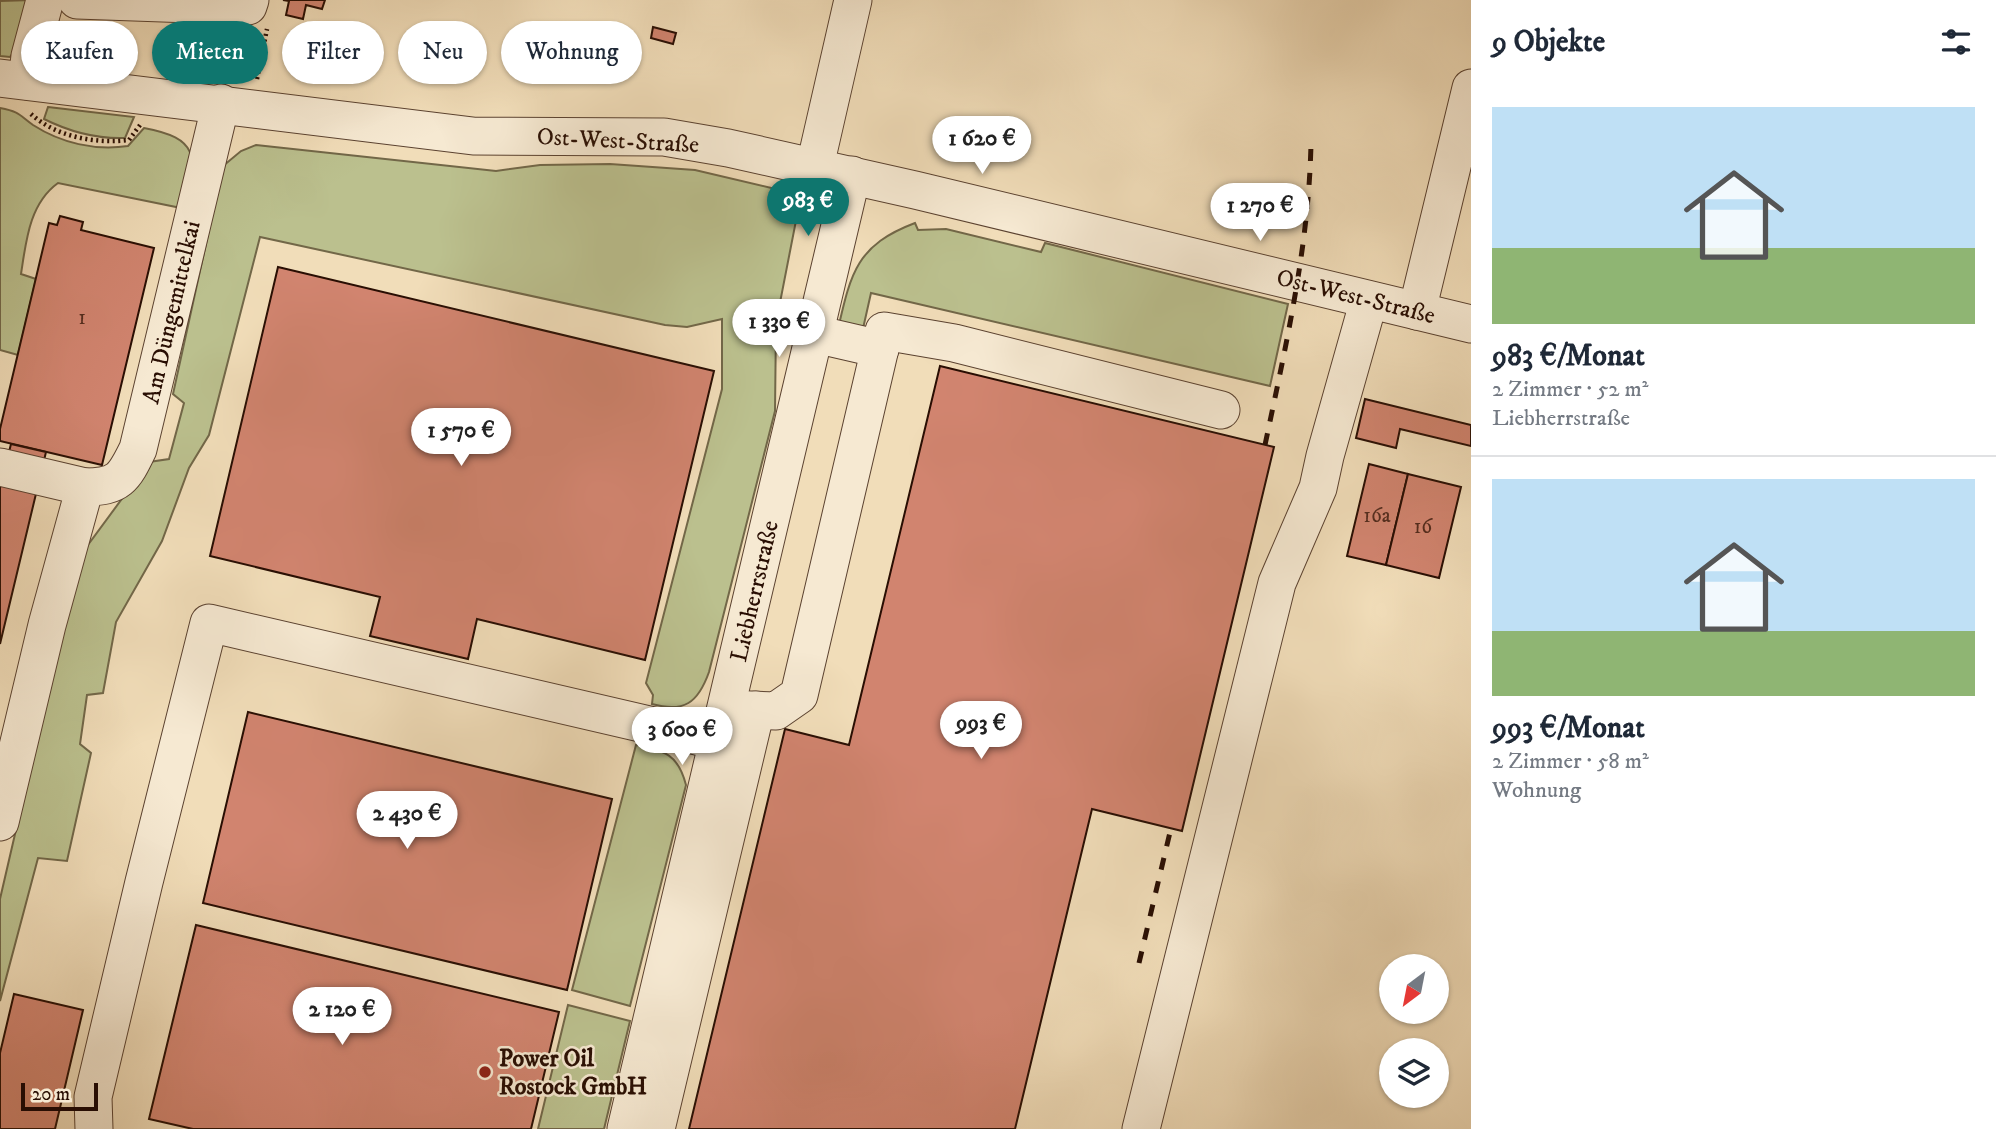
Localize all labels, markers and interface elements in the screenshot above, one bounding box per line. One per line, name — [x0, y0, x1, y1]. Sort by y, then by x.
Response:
chip: Kaufen — [21, 21, 138, 84]
chip: Mieten — [152, 21, 268, 84]
chip: Filter — [282, 21, 384, 84]
chip: Neu — [398, 21, 487, 84]
chip: Wohnung — [501, 21, 642, 84]
icon: filters — [1937, 23, 1975, 61]
text: 9 Objekte — [1492, 24, 1605, 61]
pin: 1 620 € — [917, 116, 1047, 176]
street label: Ost-West-Straße — [536, 122, 700, 160]
text: 1 620 € — [948, 124, 1016, 153]
icon: home — [1671, 152, 1797, 278]
pin: 983 € — [759, 178, 857, 238]
pin: 1 270 € — [1195, 184, 1325, 243]
text: 983 € — [783, 186, 833, 215]
text: 1 270 € — [1226, 191, 1294, 220]
street label: Am Düngemittelkai — [136, 218, 208, 407]
street label: Ost-West-Straße — [1273, 263, 1438, 331]
pin: 1 330 € — [714, 300, 844, 359]
house number: 1 — [78, 305, 86, 331]
text: 1 330 € — [748, 307, 810, 336]
text: 983 €/Monat — [1492, 338, 1645, 375]
text: 2 Zimmer · 52 m² — [1492, 375, 1649, 404]
text: Liebherrstraße — [1492, 404, 1630, 433]
pin: 1 570 € — [396, 408, 526, 468]
text: 1 570 € — [427, 416, 495, 445]
house number: 16a — [1363, 503, 1391, 529]
house number: 16 — [1414, 514, 1433, 540]
street label: Liebherrstraße — [724, 518, 786, 665]
icon: home — [1671, 524, 1797, 650]
pin: 993 € — [932, 702, 1030, 761]
pin: 3 600 € — [617, 708, 747, 767]
text: 993 € — [956, 709, 1006, 738]
text: 993 €/Monat — [1492, 710, 1645, 747]
text: 3 600 € — [648, 715, 716, 744]
text: 2 Zimmer · 58 m² — [1492, 747, 1649, 776]
text: Wohnung — [1492, 776, 1581, 805]
pin: 2 430 € — [342, 792, 472, 851]
text: 2 430 € — [373, 799, 441, 828]
north arrow — [1379, 954, 1449, 1024]
map controls — [1379, 954, 1449, 1108]
pin: 2 120 € — [277, 988, 407, 1047]
text: 2 120 € — [309, 995, 375, 1024]
button: layers — [1379, 1038, 1449, 1108]
place label: Power Oil Rostock GmbH — [499, 1044, 647, 1102]
marker: Power Oil Rostock GmbH — [477, 1064, 493, 1080]
scale bar — [21, 1080, 98, 1112]
text: 20 m — [32, 1083, 70, 1106]

